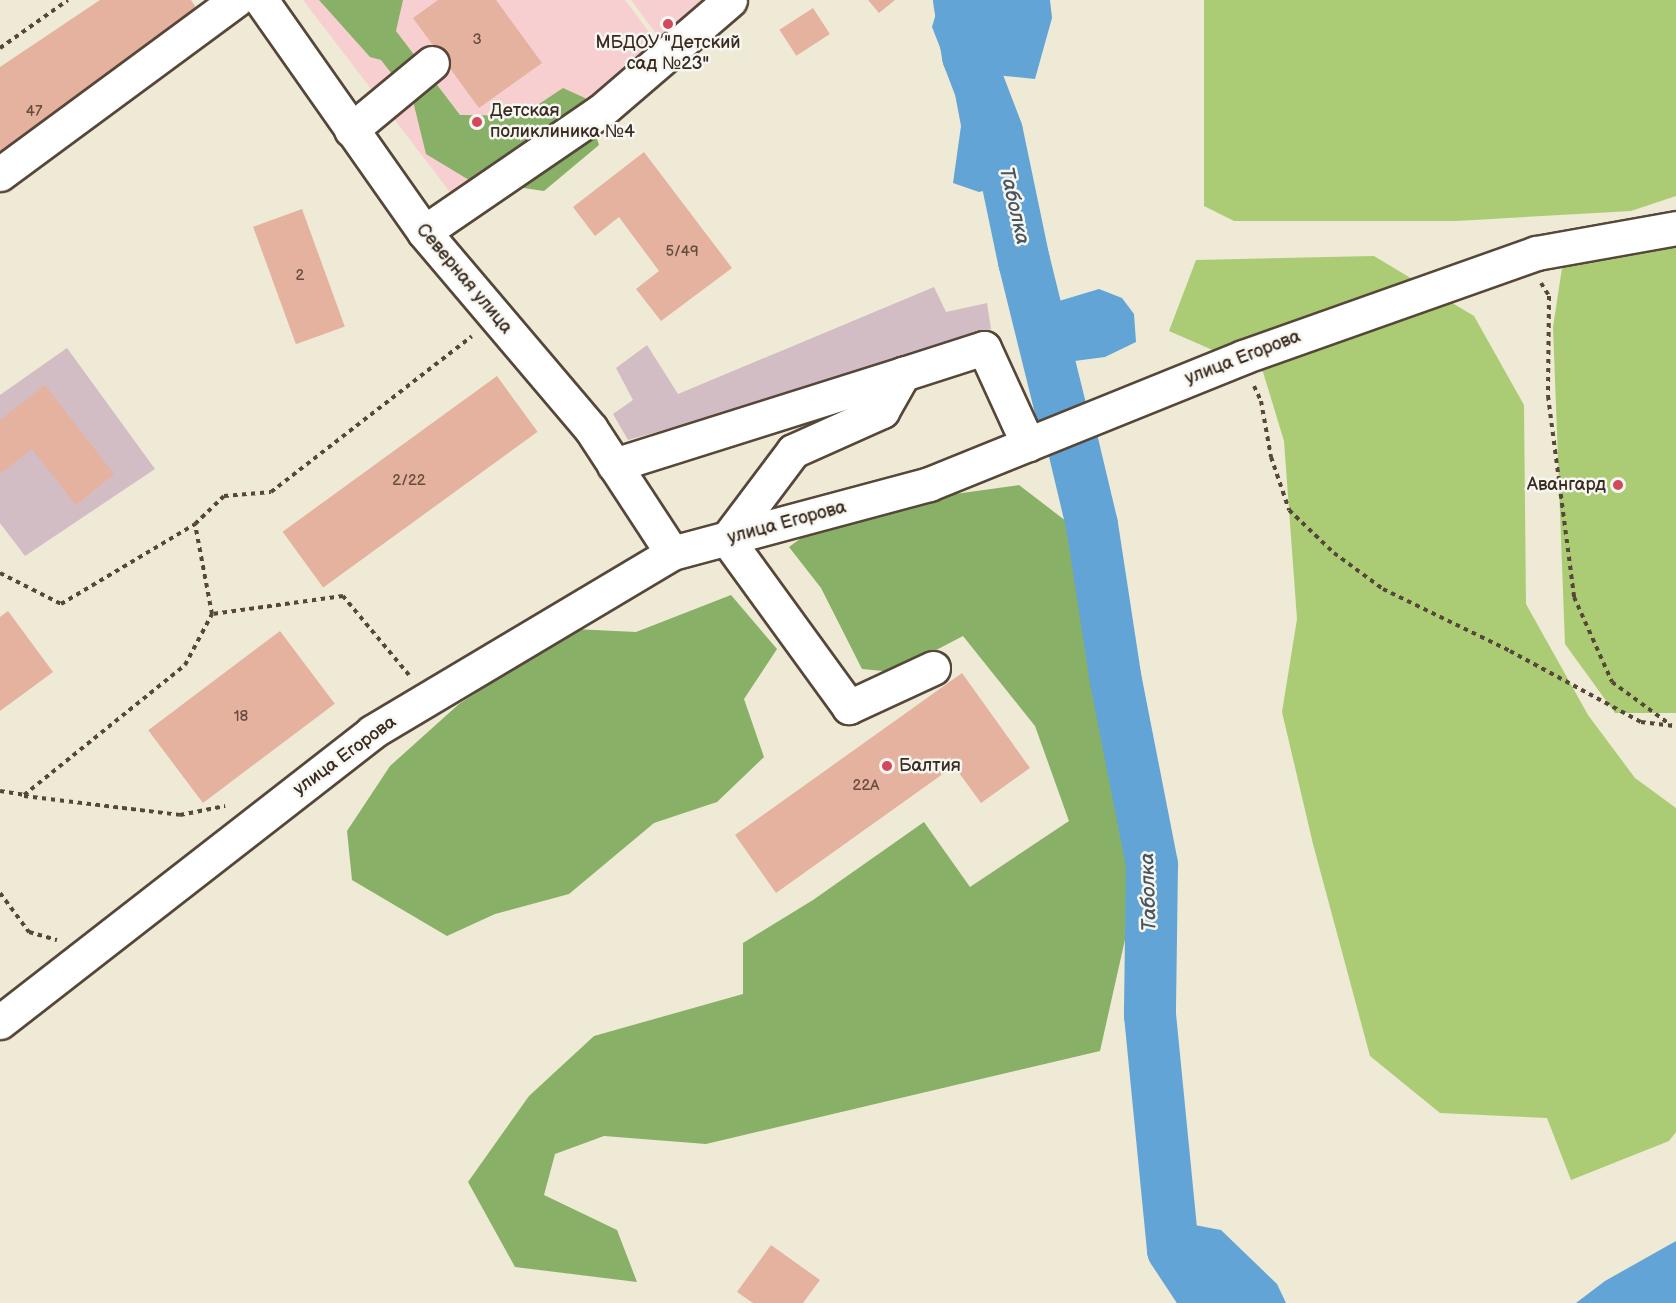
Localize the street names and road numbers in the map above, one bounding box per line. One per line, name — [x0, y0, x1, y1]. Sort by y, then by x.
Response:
street label: Северная улица — [412, 219, 516, 339]
street label: улица Егорова — [1182, 326, 1304, 390]
street label: улица Егорова — [725, 497, 849, 549]
street label: улица Егорова — [289, 711, 401, 801]

